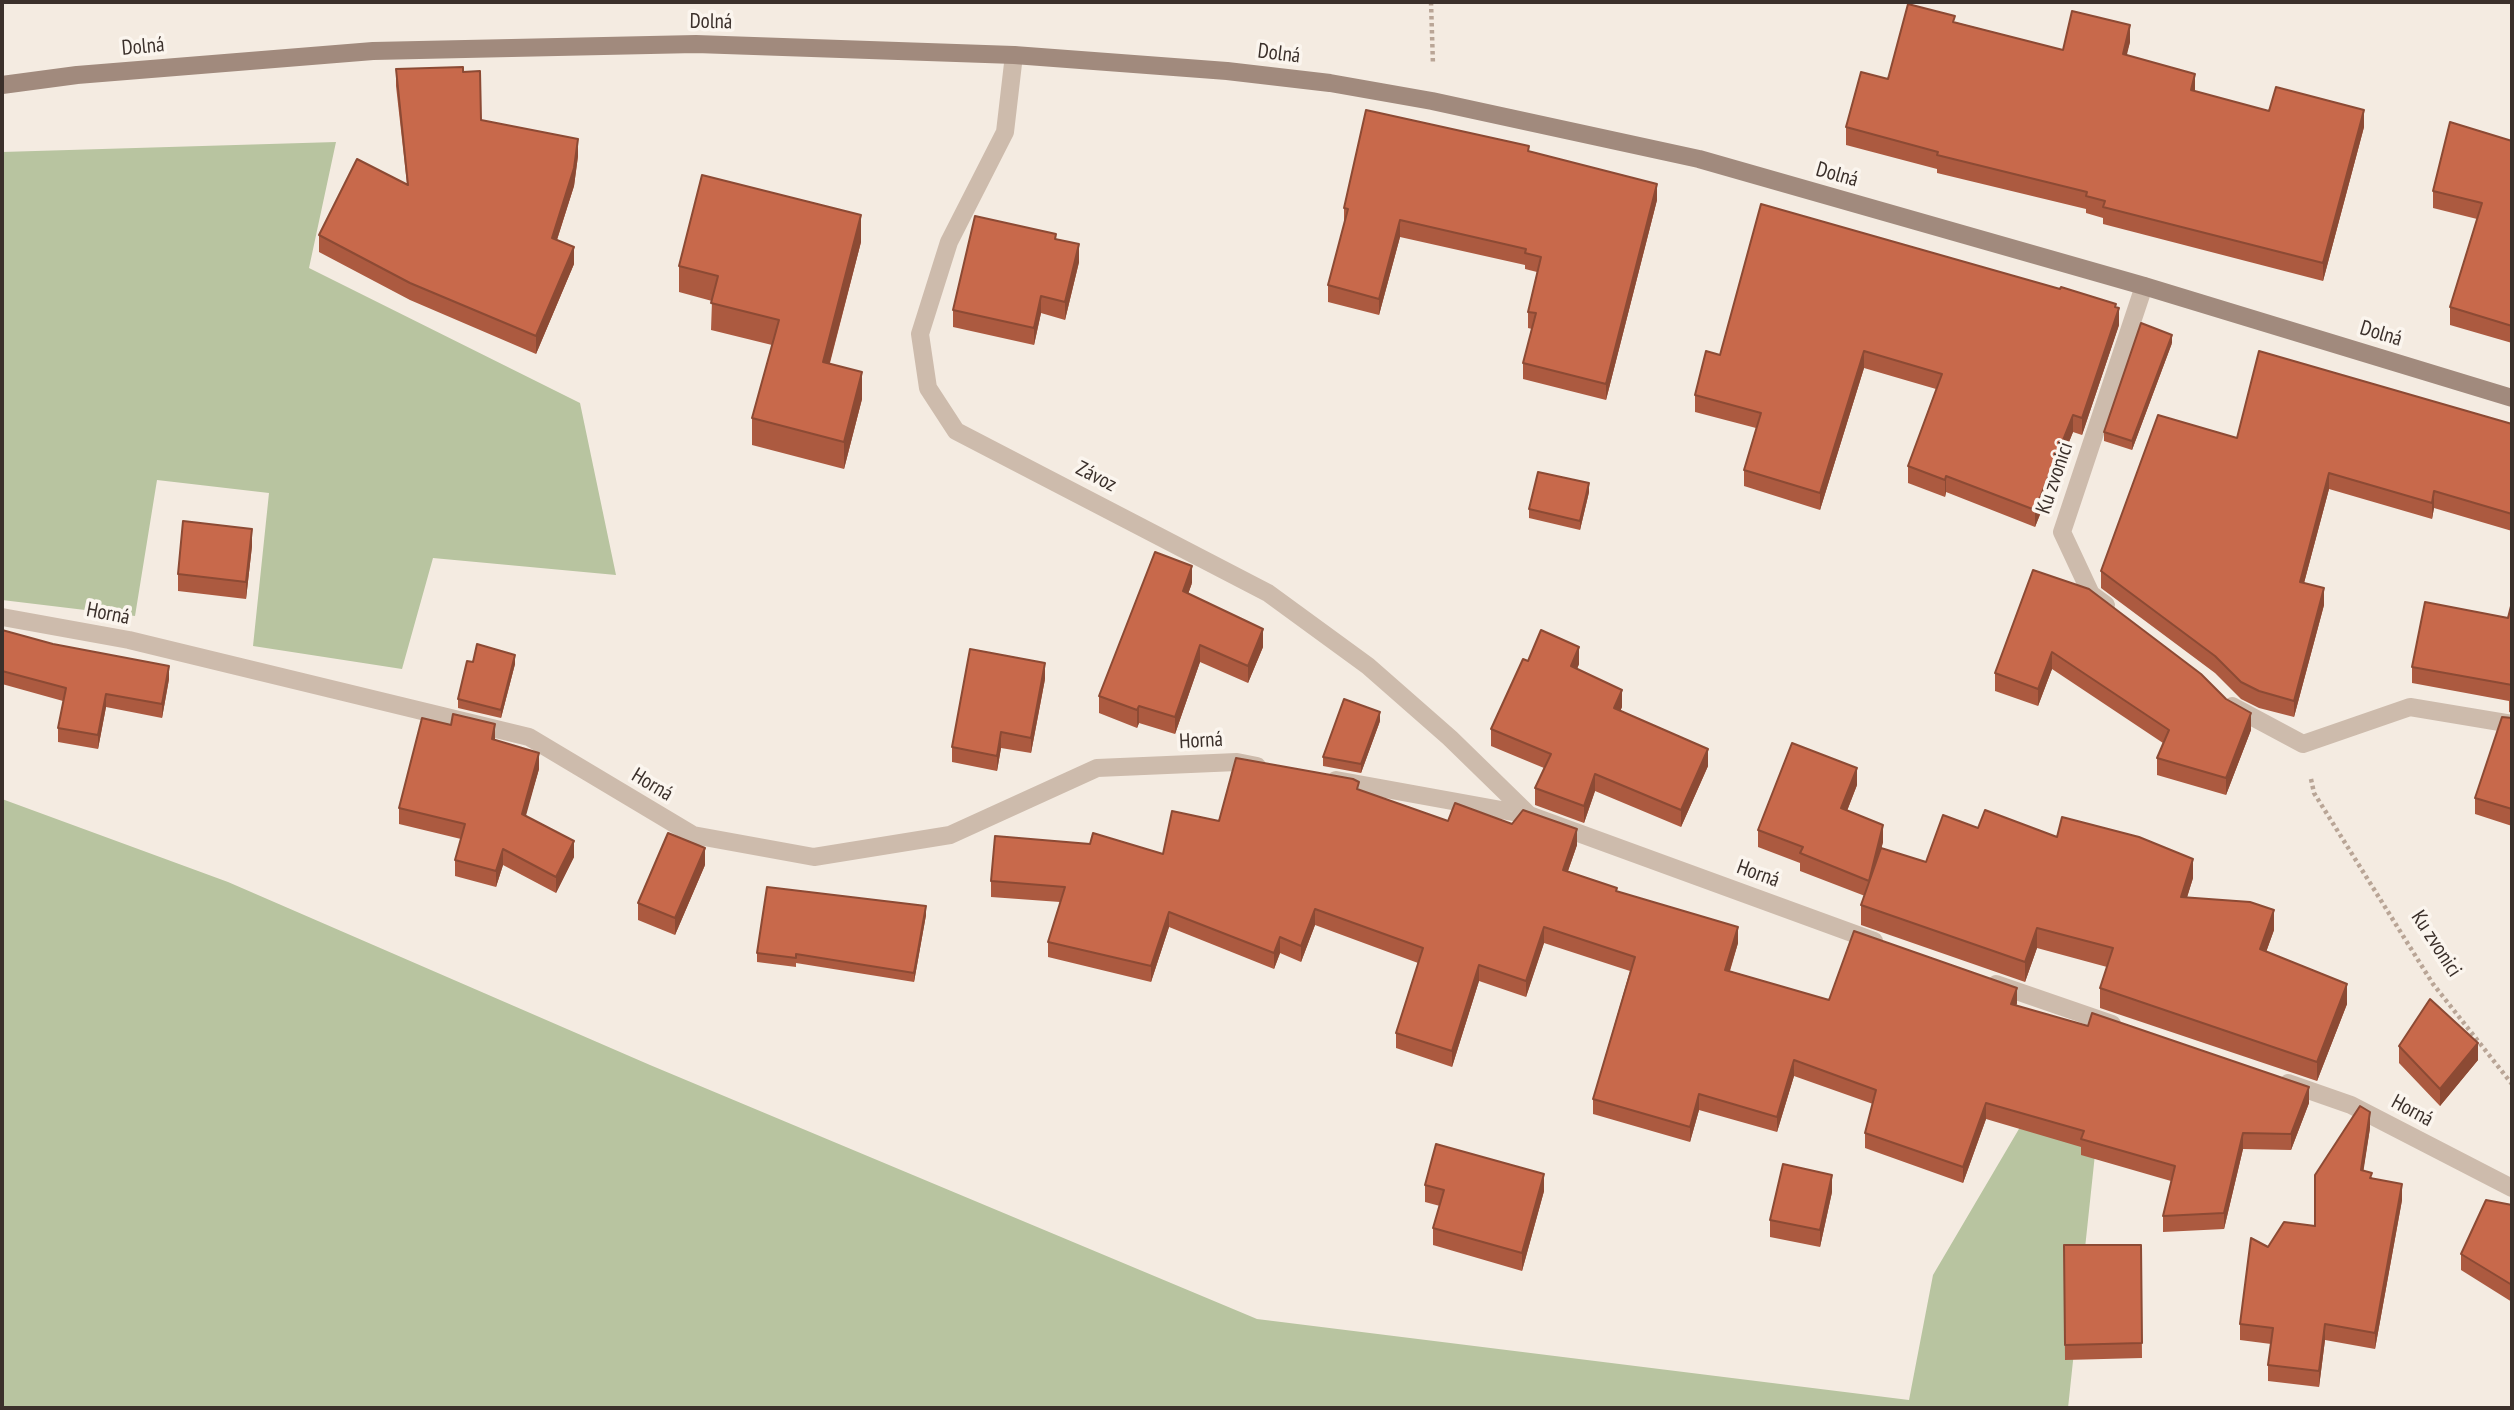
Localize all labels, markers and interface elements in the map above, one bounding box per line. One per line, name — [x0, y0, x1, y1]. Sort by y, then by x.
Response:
street label: Dolná — [689, 9, 733, 35]
street label: Dolná — [121, 33, 165, 61]
street label: Dolná — [1256, 39, 1302, 69]
street label: Dolná — [1813, 157, 1861, 193]
street label: Dolná — [2357, 316, 2405, 352]
street label: Ku zvonici — [2031, 439, 2079, 517]
street label: Závoz — [1072, 456, 1120, 498]
street label: Horná — [84, 597, 132, 631]
street label: Horná — [1179, 727, 1223, 755]
street label: Horná — [627, 763, 677, 807]
street label: Horná — [1733, 855, 1783, 893]
street label: Ku zvonici — [2405, 906, 2467, 982]
street label: Horná — [2387, 1090, 2437, 1132]

